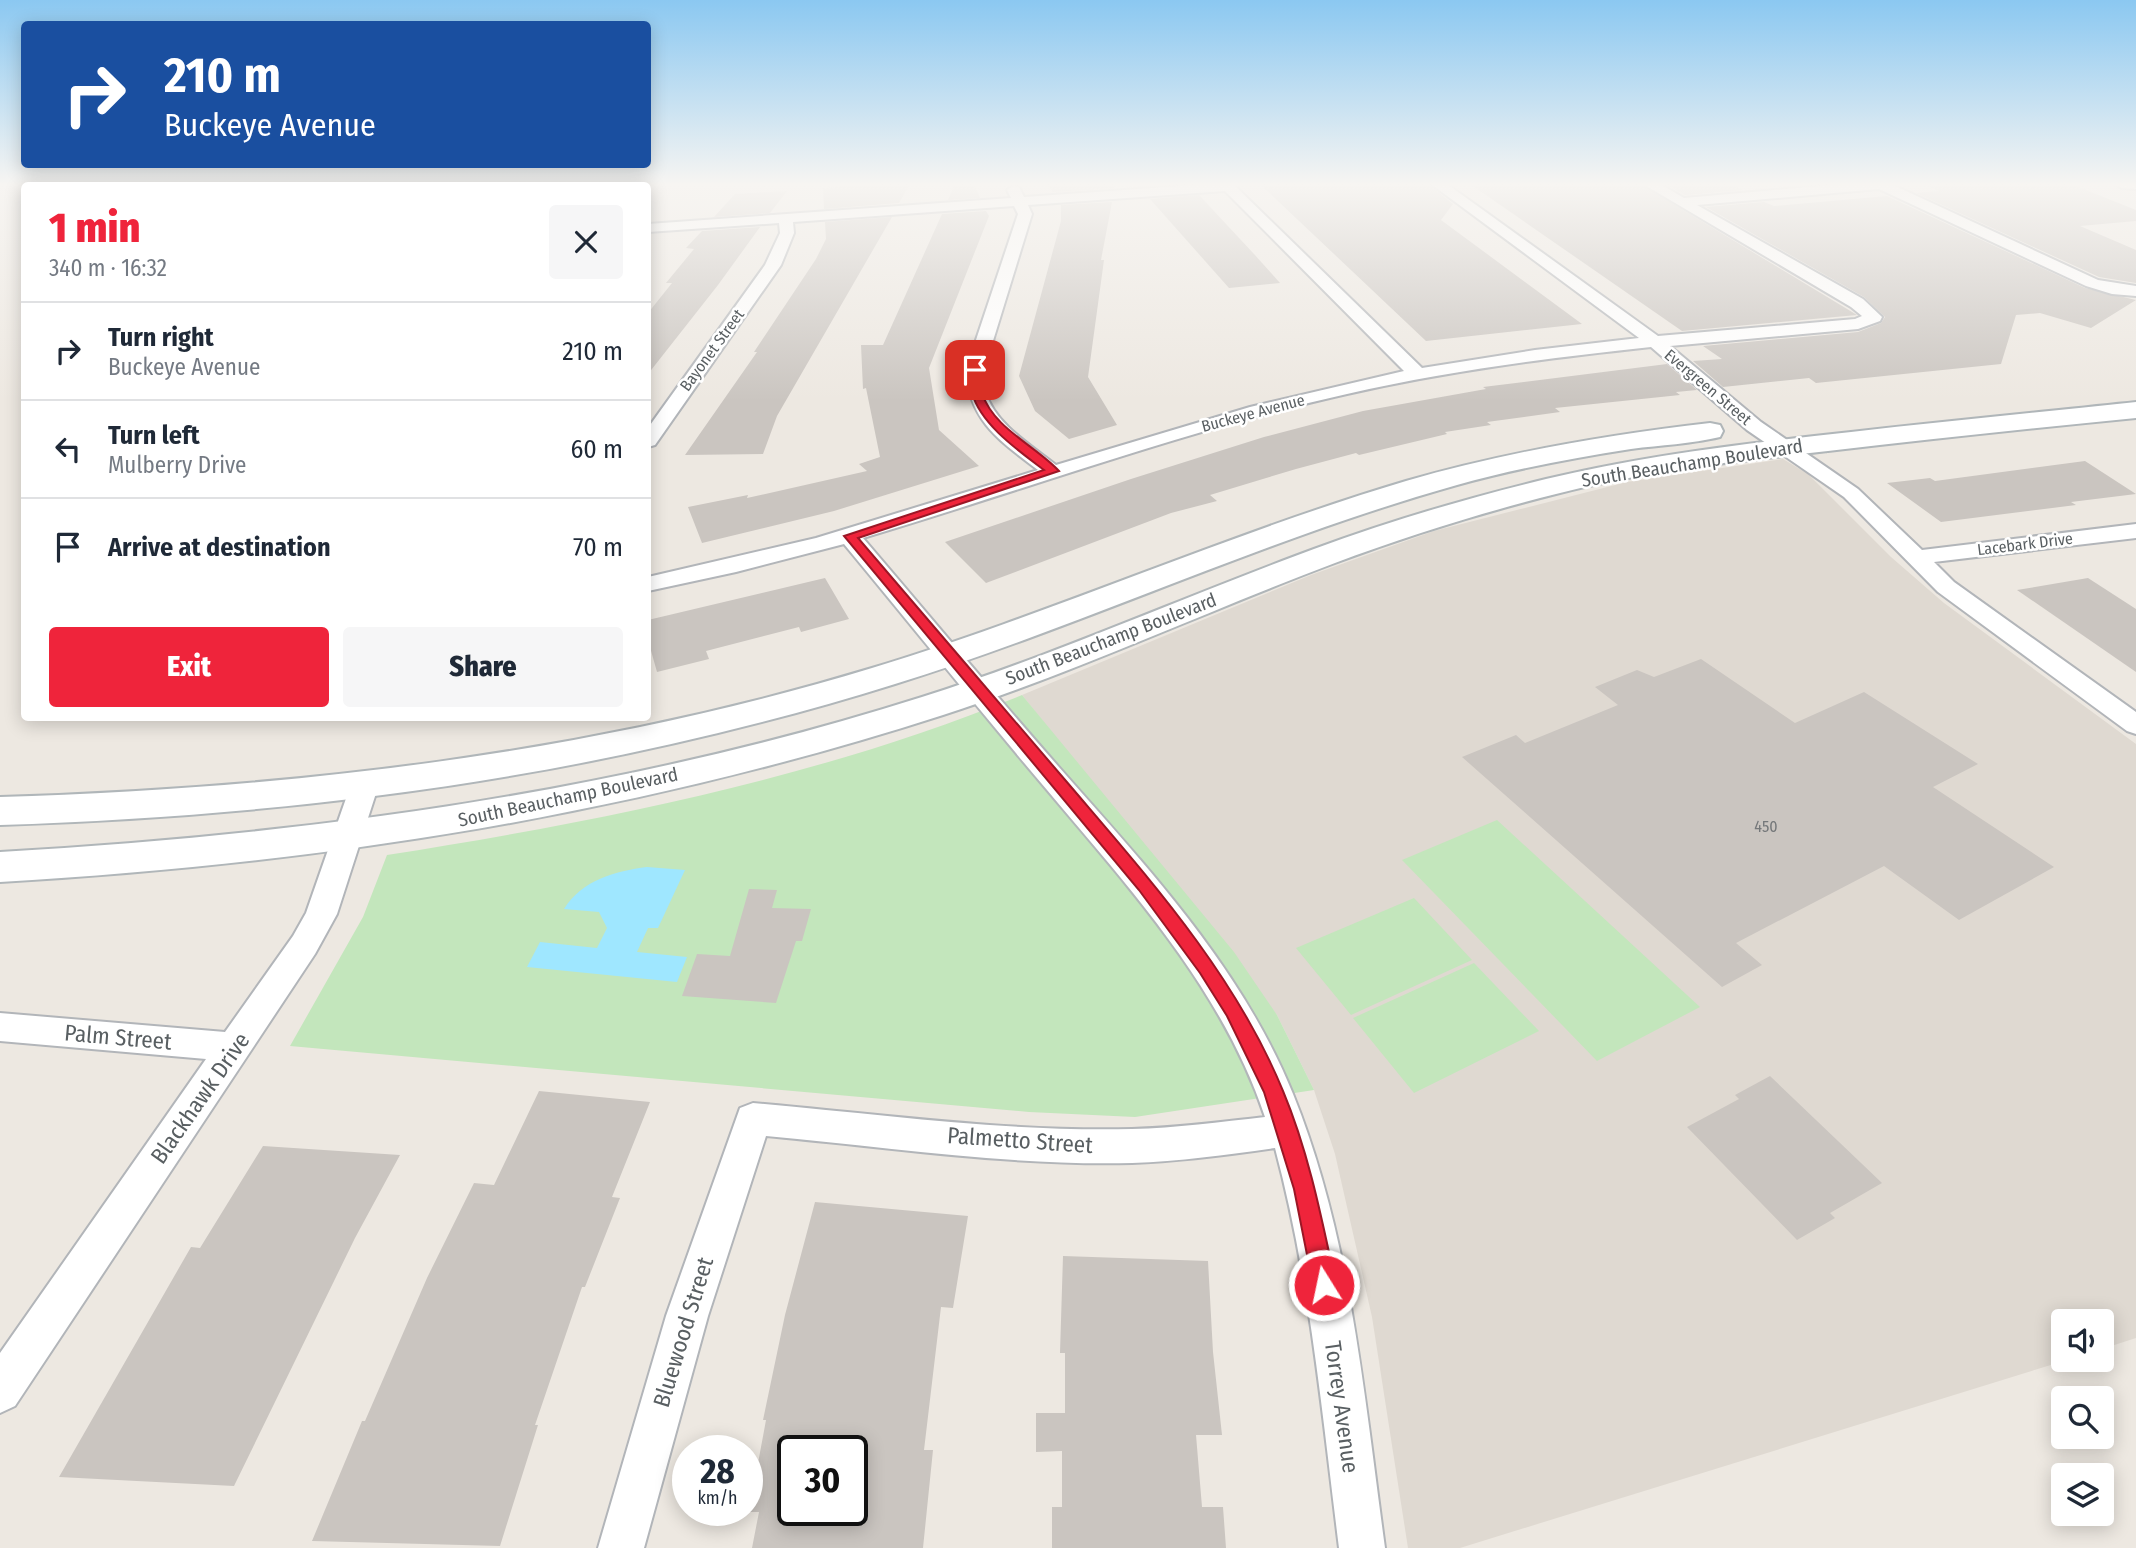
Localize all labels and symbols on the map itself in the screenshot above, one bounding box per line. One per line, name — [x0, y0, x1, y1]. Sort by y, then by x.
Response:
street label: Bayonet Street — [676, 305, 749, 395]
pin — [945, 340, 1005, 400]
street label: Evergreen Street — [1661, 345, 1756, 429]
street label: Buckeye Avenue — [1199, 390, 1307, 436]
street label: South Beauchamp Boulevard — [1580, 434, 1804, 492]
street label: Lacebark Drive — [1976, 529, 2074, 559]
street label: South Beauchamp Boulevard — [1002, 588, 1220, 690]
street label: South Beauchamp Boulevard — [456, 762, 680, 832]
house number: 450 — [1754, 817, 1778, 836]
street label: Palm Street — [63, 1018, 173, 1056]
street label: Blackhawk Drive — [145, 1027, 255, 1169]
street label: Palmetto Street — [946, 1121, 1094, 1159]
position arrow — [1287, 1248, 1361, 1322]
street label: Bluewood Street — [647, 1253, 719, 1410]
street label: Torrey Avenue — [1319, 1339, 1365, 1475]
speed limit sign: 30 — [777, 1435, 868, 1526]

